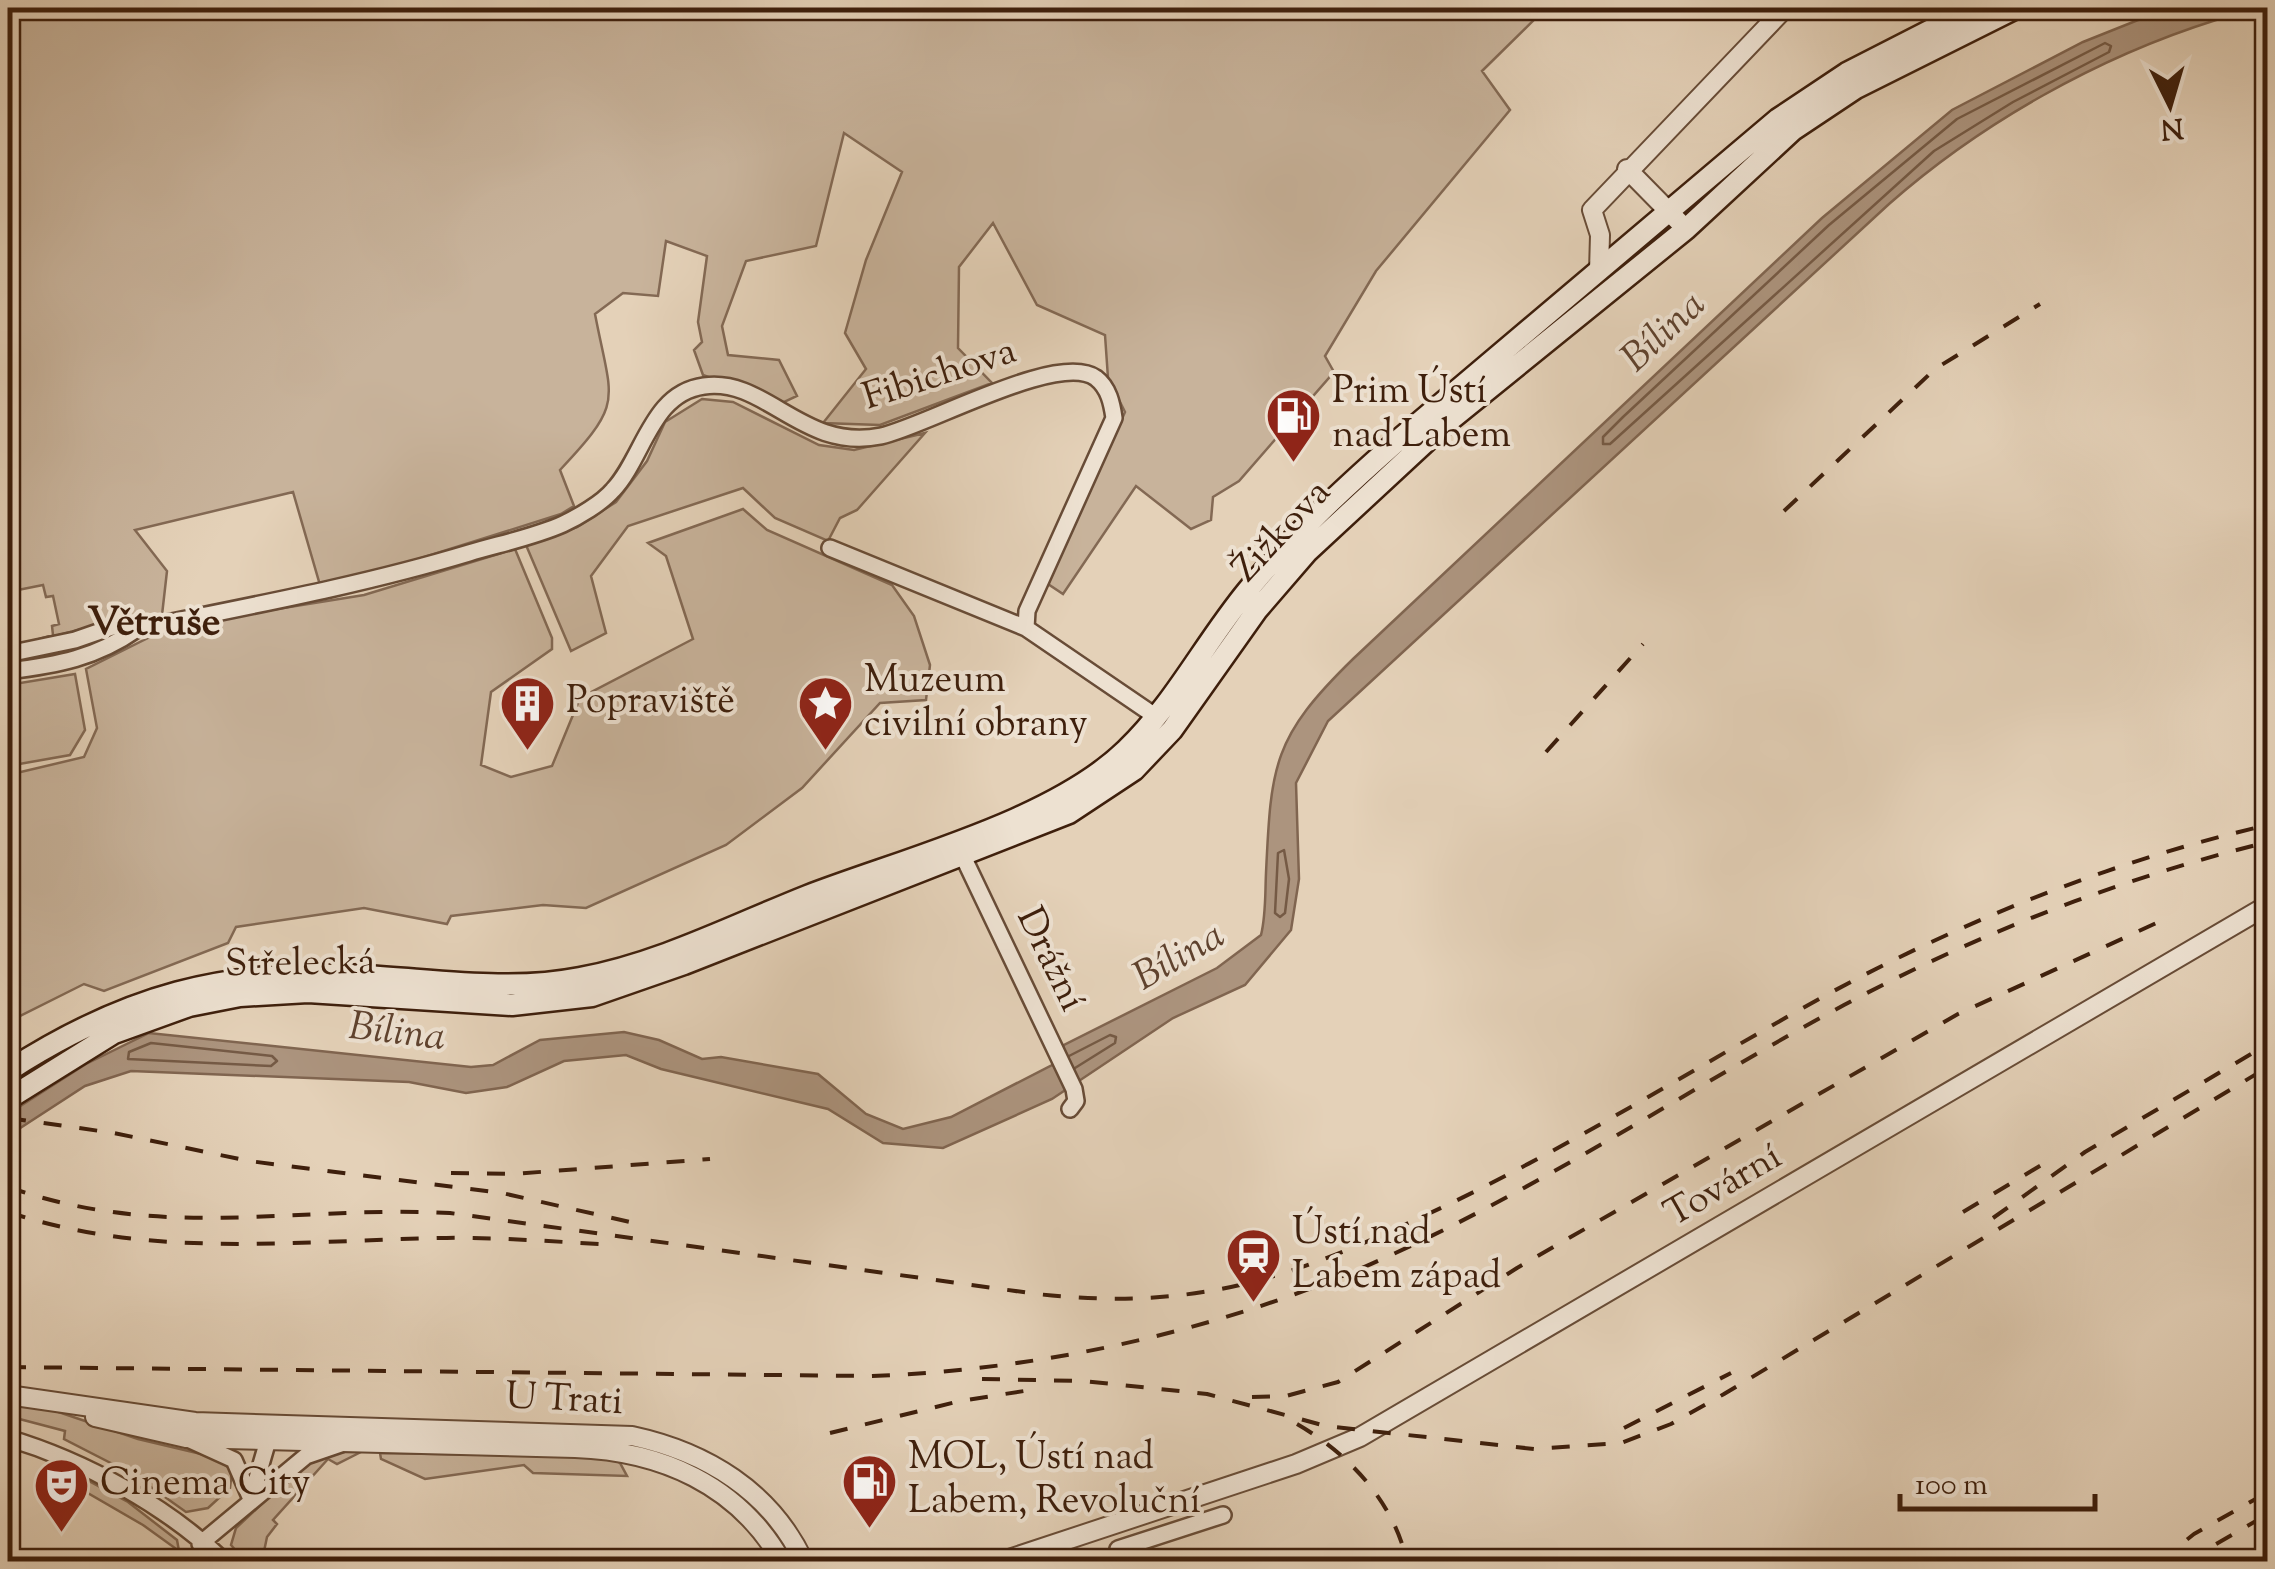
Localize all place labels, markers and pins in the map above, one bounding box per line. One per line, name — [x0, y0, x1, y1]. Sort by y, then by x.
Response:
place label: Prim Ústí nad Labem — [1332, 365, 1511, 464]
fuel station icon: Prim Ústí nad Labem — [1263, 385, 1323, 464]
place label: Muzeum civilní obrany — [864, 655, 1088, 753]
building icon: Popraviště — [497, 673, 557, 752]
place icon: Muzeum civilní obrany — [795, 674, 855, 753]
place label: Popraviště — [566, 676, 735, 730]
place label: Ústí nad Labem západ — [1292, 1206, 1501, 1305]
station icon: Ústí nad Labem západ — [1223, 1226, 1283, 1305]
place label: MOL, Ústí nad Labem, Revoluční — [908, 1431, 1201, 1530]
fuel station icon: MOL, Ústí nad Labem, Revoluční — [839, 1451, 899, 1530]
theatre icon: Cinema City — [31, 1455, 91, 1534]
place label: Cinema City — [100, 1458, 310, 1512]

